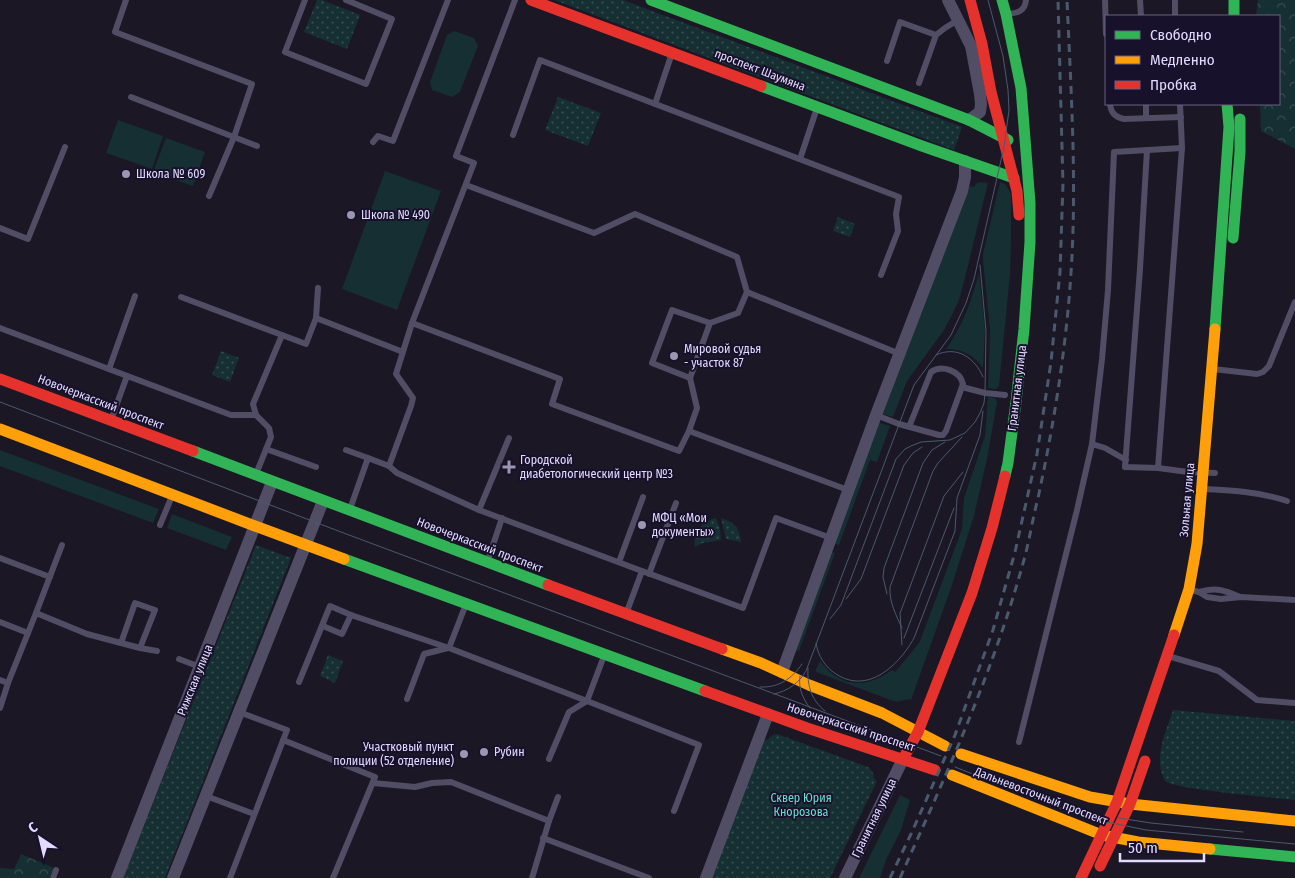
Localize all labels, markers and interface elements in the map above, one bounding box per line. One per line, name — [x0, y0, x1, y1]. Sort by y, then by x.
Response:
legend — [1105, 15, 1280, 105]
text: Свободно — [1150, 26, 1212, 44]
street label: проспект Шаумяна — [713, 46, 808, 94]
text: Медленно — [1150, 51, 1215, 69]
text: Пробка — [1150, 76, 1197, 94]
place label: Школа № 609 — [136, 167, 205, 181]
marker: Школа № 609 — [120, 168, 132, 180]
place label: Школа № 490 — [361, 208, 430, 222]
marker: Школа № 490 — [345, 209, 357, 221]
place label: Мировой судья - участок 87 — [684, 342, 761, 370]
street label: Гранитная улица — [1005, 344, 1029, 432]
marker: Мировой судья - участок 87 — [668, 350, 680, 362]
street label: Новочеркасский проспект — [36, 371, 166, 433]
place label: Городской диабетологический центр №3 — [520, 453, 673, 481]
marker: Городской диабетологический центр №3 — [502, 460, 516, 474]
street label: Зольная улица — [1177, 462, 1197, 538]
place label: МФЦ «Мои документы» — [652, 511, 714, 539]
street label: Новочеркасский проспект — [415, 514, 545, 576]
marker: МФЦ «Мои документы» — [636, 519, 648, 531]
street label: Рижская улица — [174, 642, 216, 718]
street label: Новочеркасский проспект — [785, 700, 917, 754]
place label: Участковый пункт полиции (52 отделение) — [333, 740, 454, 768]
place label: Рубин — [494, 745, 525, 759]
marker: Рубин — [478, 746, 490, 758]
marker: Участковый пункт полиции (52 отделение) — [458, 748, 470, 760]
street label: Дальневосточный проспект — [972, 764, 1110, 828]
street label: Гранитная улица — [849, 776, 899, 860]
park label: Сквер Юрия Кнорозова — [770, 791, 832, 819]
north arrow — [15, 813, 65, 863]
text: С — [25, 818, 41, 837]
scale bar — [1120, 830, 1204, 862]
text: 50 m — [1128, 839, 1158, 857]

